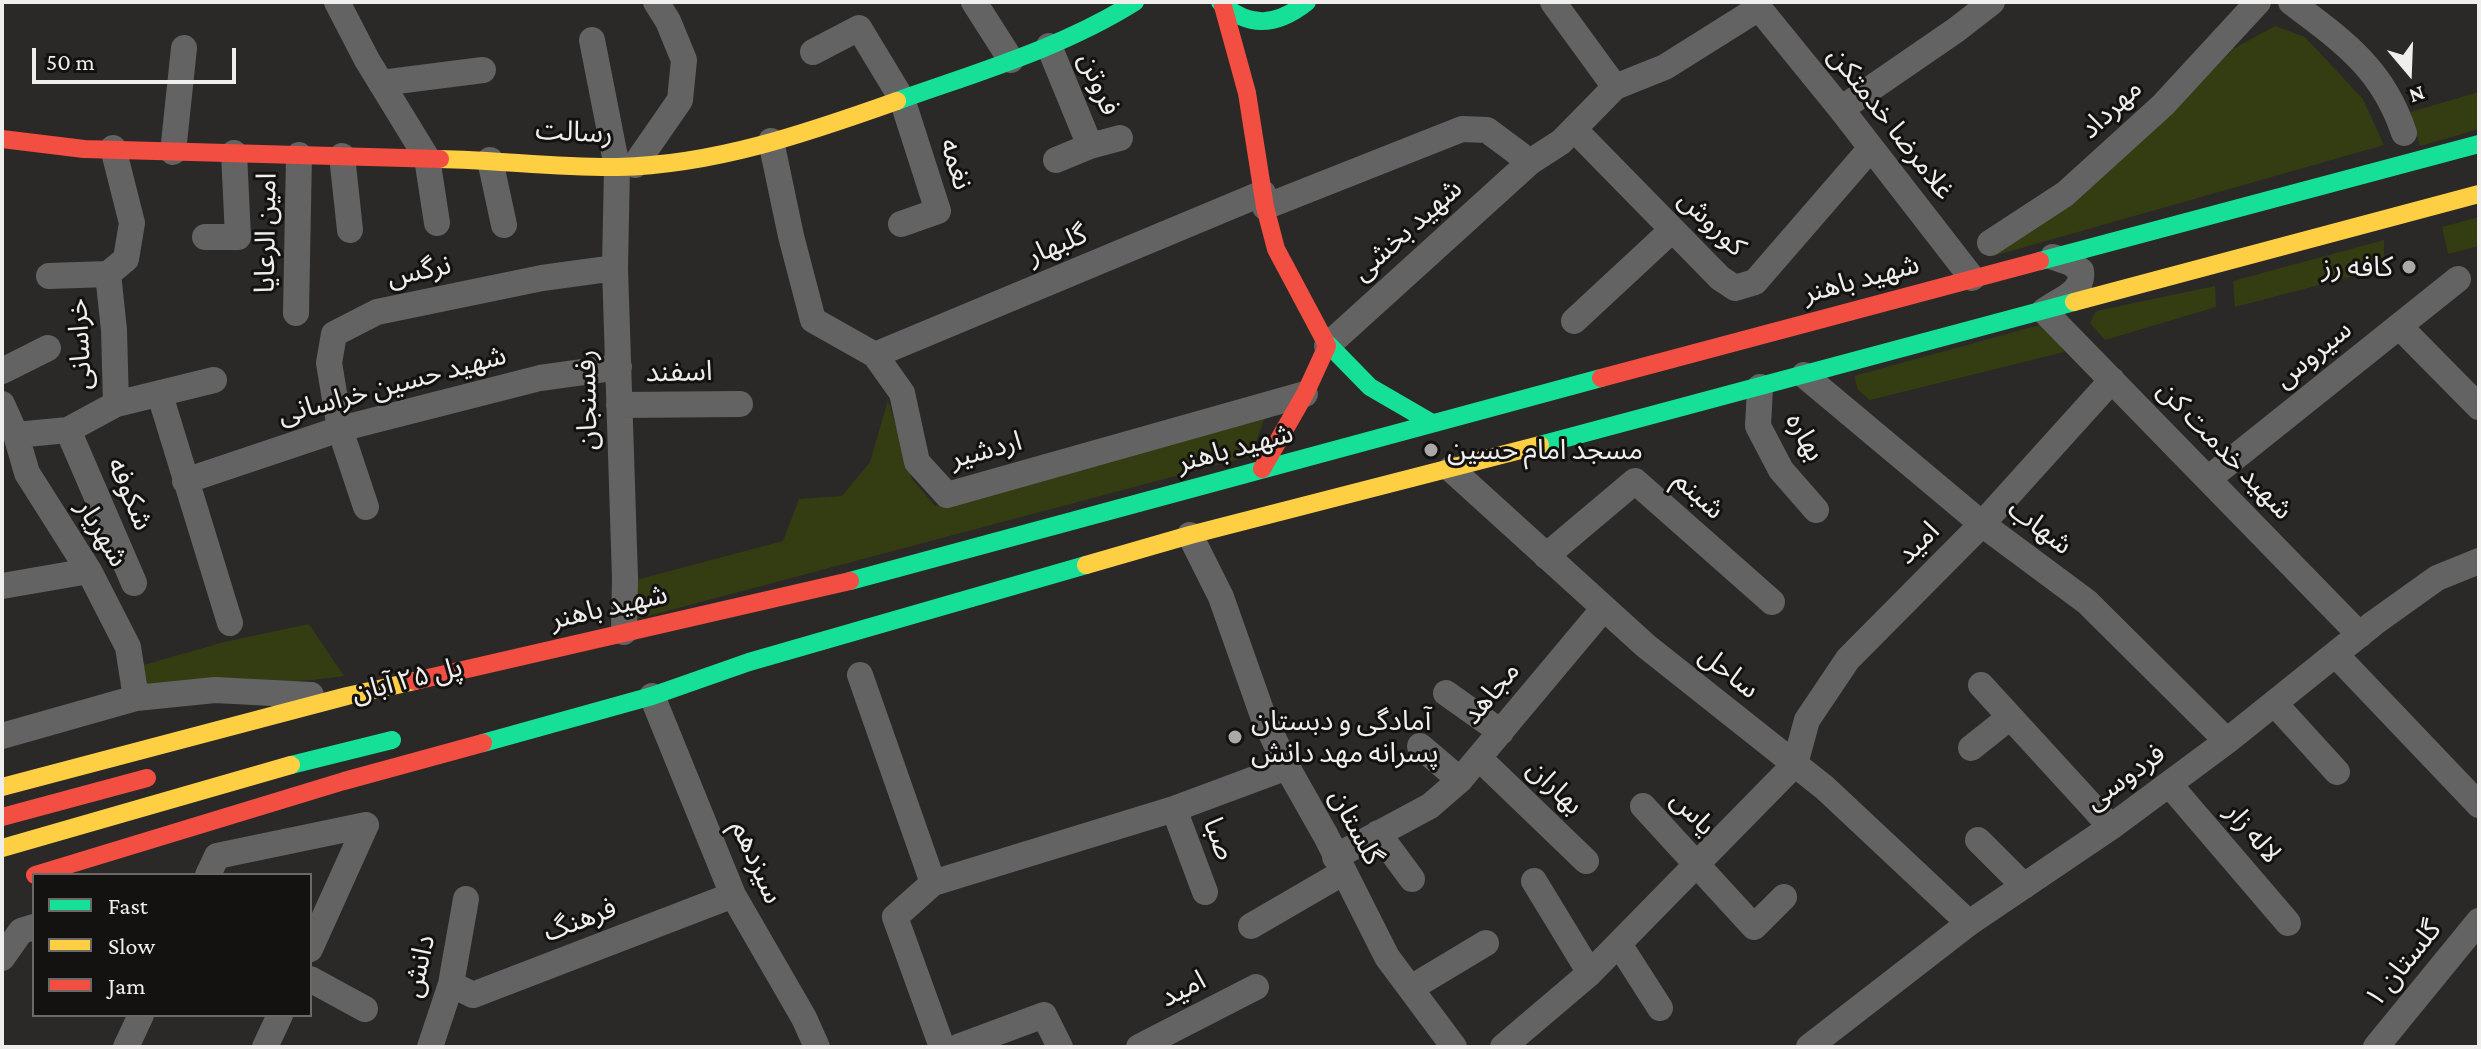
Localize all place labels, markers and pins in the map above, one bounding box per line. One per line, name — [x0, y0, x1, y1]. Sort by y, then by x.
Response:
place label: کافه رز — [2321, 250, 2393, 284]
marker: کافه رز — [2400, 258, 2418, 276]
place label: مسجد امام حسین — [1447, 433, 1643, 467]
marker: مسجد امام حسین — [1422, 441, 1440, 459]
place label: آمادگی و دبستان پسرانه مهد دانش — [1251, 704, 1439, 770]
marker: آمادگی و دبستان پسرانه مهد دانش — [1226, 728, 1244, 746]

